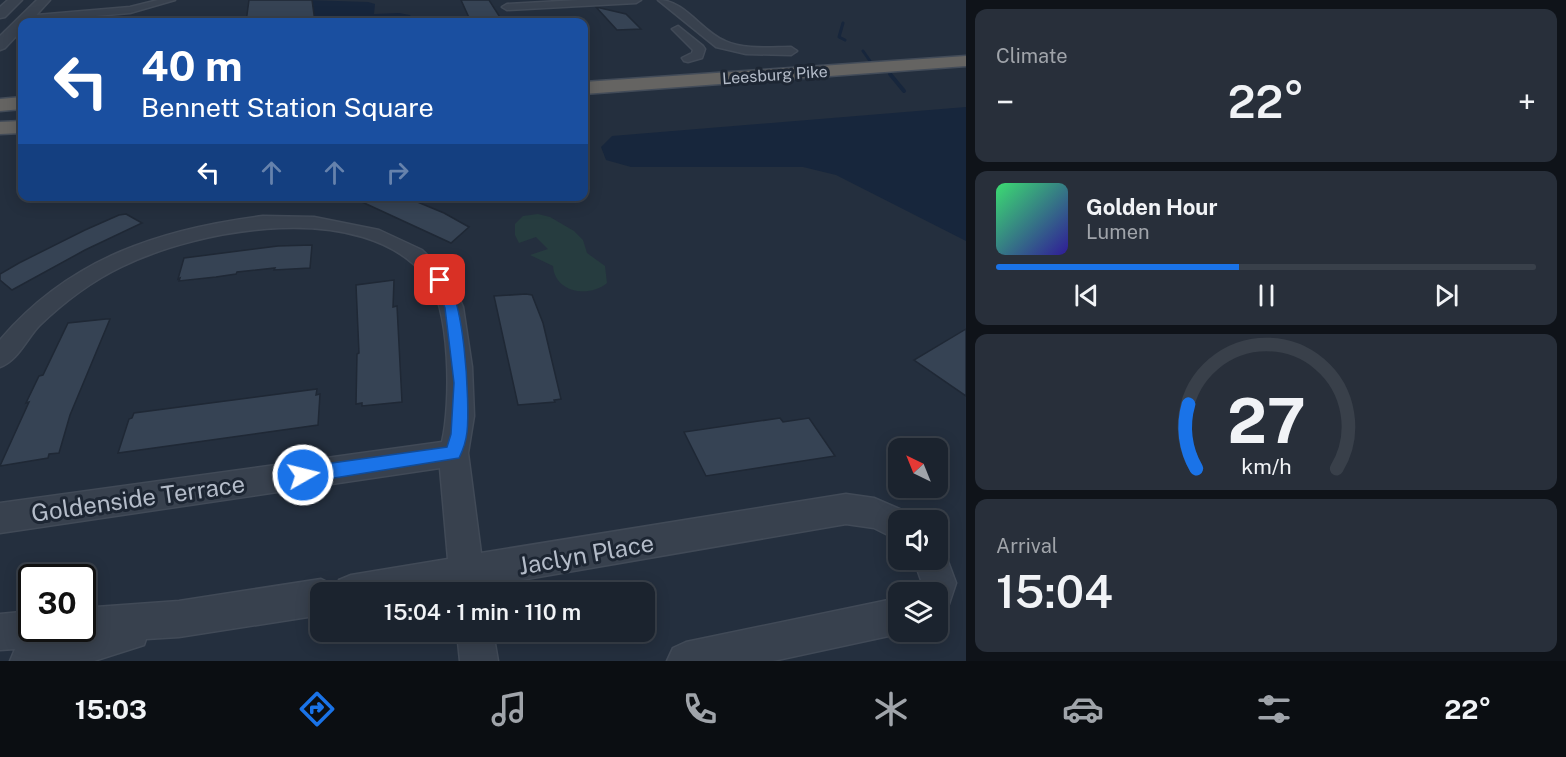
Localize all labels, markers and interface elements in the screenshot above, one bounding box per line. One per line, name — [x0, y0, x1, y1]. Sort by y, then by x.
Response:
text: 40 m — [141, 41, 243, 90]
icon: left — [42, 42, 120, 120]
text: Climate — [996, 44, 1068, 68]
street label: Leesburg Pike — [722, 62, 828, 88]
text: 22° — [1228, 75, 1304, 128]
text: − — [996, 83, 1014, 121]
text: + — [1518, 83, 1536, 121]
text: Bennett Station Square — [141, 91, 434, 123]
icon: left — [192, 156, 225, 189]
icon: ahead — [255, 156, 288, 189]
icon: ahead — [318, 156, 351, 189]
icon: right — [381, 156, 414, 189]
text: Golden Hour — [1086, 194, 1217, 220]
text: Lumen — [1086, 220, 1150, 244]
pin — [414, 254, 465, 305]
icon: arrive — [423, 263, 456, 296]
icon: previous — [1070, 279, 1103, 312]
icon: pause — [1250, 279, 1283, 312]
icon: next — [1430, 279, 1463, 312]
text: 27 — [1227, 384, 1305, 457]
north arrow — [888, 438, 948, 498]
map controls — [888, 438, 948, 642]
position arrow — [271, 443, 335, 507]
text: km/h — [1241, 454, 1291, 479]
street label: Goldenside Terrace — [29, 469, 247, 527]
button: sound — [888, 510, 948, 570]
street label: Jaclyn Place — [516, 528, 656, 580]
text: Arrival — [996, 534, 1058, 558]
speed limit sign: 30 — [18, 564, 96, 642]
text: 15:04 — [996, 565, 1113, 618]
button: layers — [888, 582, 948, 642]
text: 15:04 · 1 min · 110 m — [384, 599, 581, 625]
icon: directions — [296, 688, 338, 730]
icon: music — [488, 688, 530, 730]
icon: phone — [679, 688, 721, 730]
icon: climate — [870, 688, 912, 730]
icon: car — [1062, 688, 1104, 730]
icon: filters — [1253, 688, 1295, 730]
text: 15:03 — [75, 693, 147, 725]
text: 22° — [1444, 693, 1491, 725]

